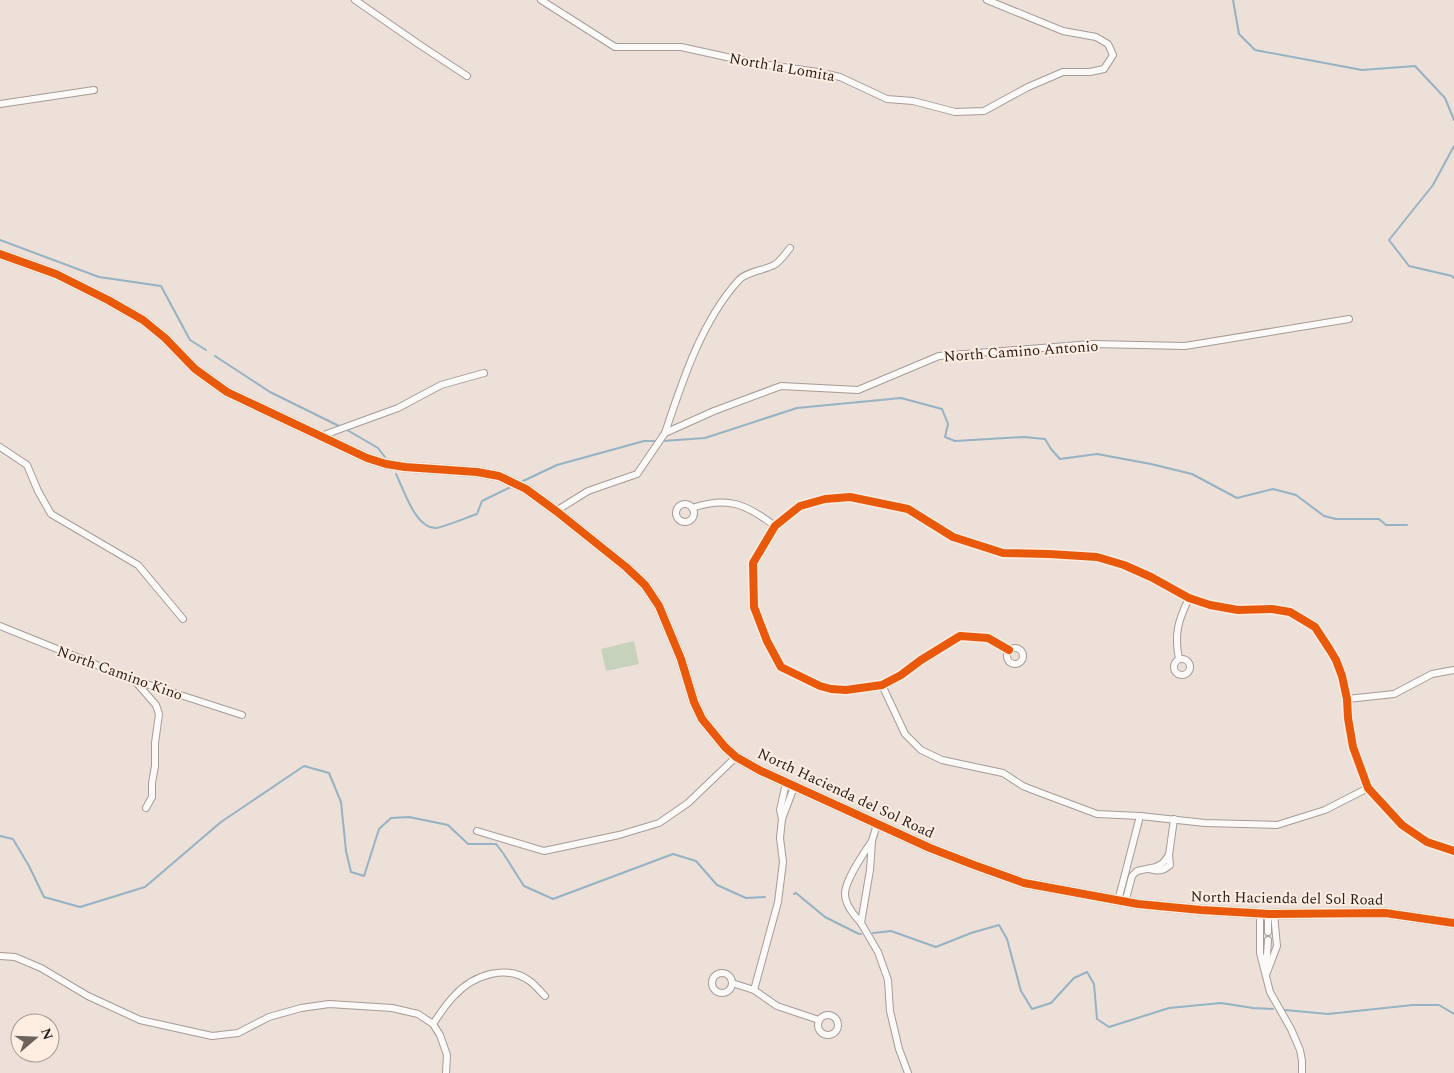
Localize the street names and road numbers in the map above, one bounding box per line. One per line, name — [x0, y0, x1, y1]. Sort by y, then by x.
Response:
street label: North la Lomita — [727, 47, 837, 88]
street label: North Camino Antonio — [943, 335, 1099, 368]
street label: North Camino Kino — [54, 640, 186, 707]
street label: North Hacienda del Sol Road — [754, 742, 938, 845]
street label: North Hacienda del Sol Road — [1190, 885, 1384, 912]

